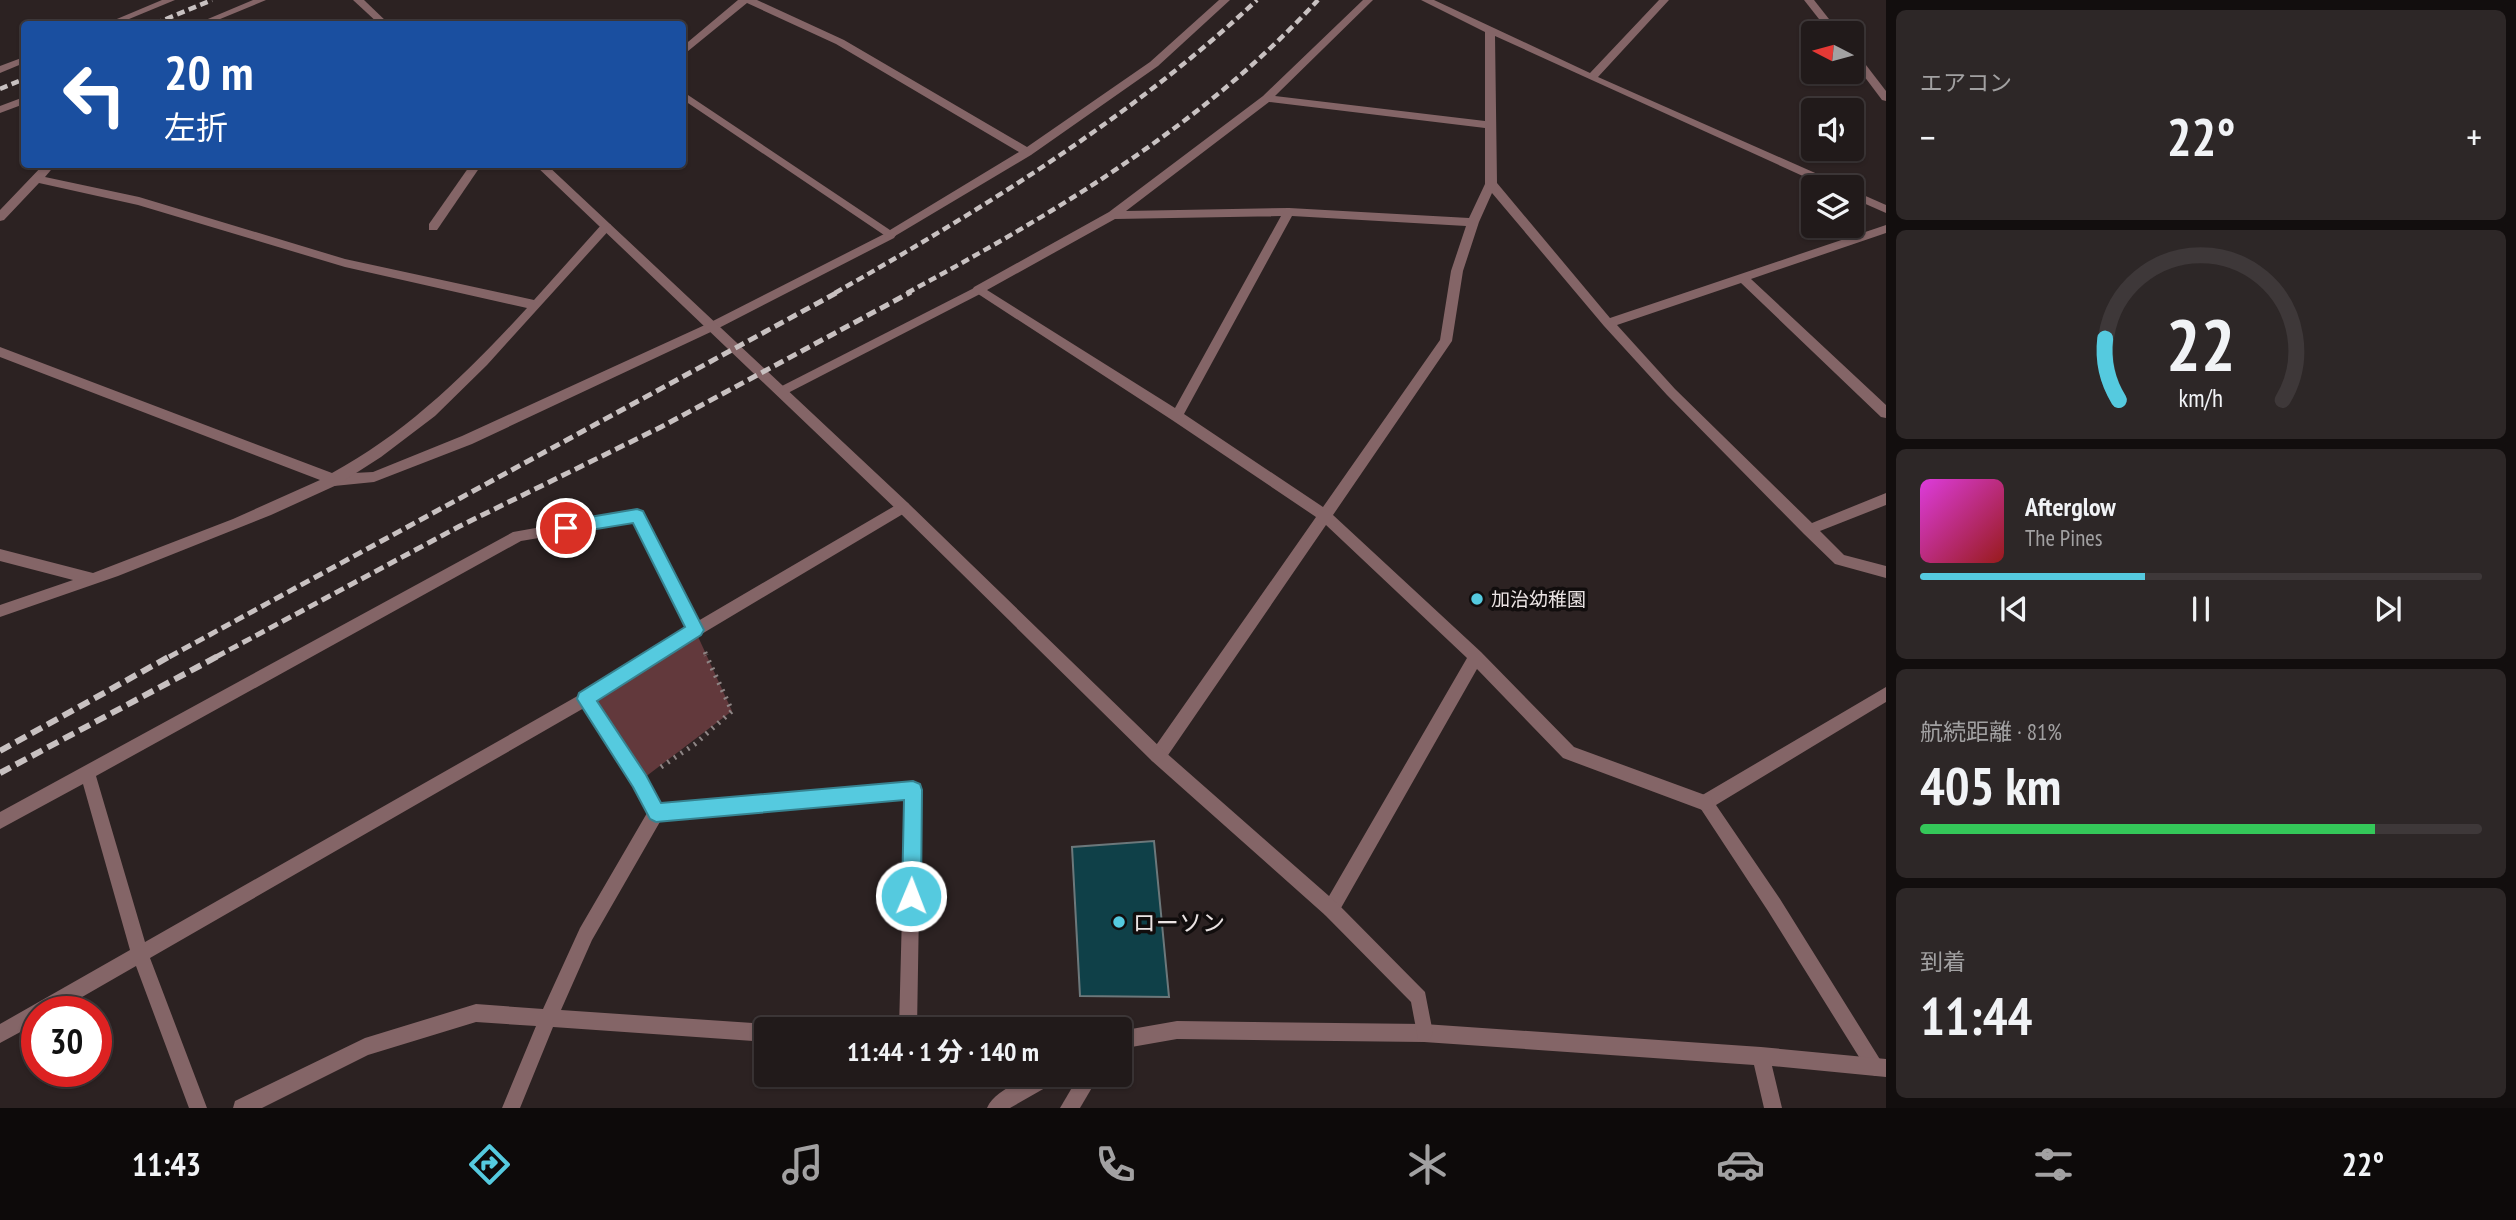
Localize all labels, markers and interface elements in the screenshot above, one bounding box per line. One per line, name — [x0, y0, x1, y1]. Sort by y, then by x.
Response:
north arrow — [1801, 21, 1864, 84]
map controls — [1801, 21, 1864, 238]
text: 20 m — [164, 40, 253, 104]
icon: left — [49, 49, 140, 140]
text: エアコン — [1920, 68, 2012, 97]
button: sound — [1801, 98, 1864, 161]
text: 22° — [2167, 103, 2235, 170]
text: 左折 — [164, 106, 228, 148]
text: − — [1920, 112, 1936, 161]
text: + — [2466, 112, 2482, 161]
button: layers — [1801, 175, 1864, 238]
text: 22 — [2166, 297, 2236, 391]
text: km/h — [2179, 382, 2223, 414]
text: Afterglow — [2025, 490, 2116, 523]
pin — [536, 498, 596, 558]
icon: arrive — [547, 509, 585, 547]
text: The Pines — [2025, 523, 2103, 552]
place label: 加治幼稚園 — [1491, 587, 1586, 611]
icon: previous — [1995, 590, 2033, 628]
icon: pause — [2182, 590, 2220, 628]
icon: next — [2369, 590, 2407, 628]
marker: 加治幼稚園 — [1469, 591, 1485, 607]
text: 航続距離 · 81% — [1920, 717, 2062, 746]
text: 405 km — [1920, 752, 2061, 819]
position arrow — [874, 859, 948, 933]
place label: ローソン — [1133, 908, 1225, 937]
marker: ローソン — [1111, 914, 1127, 930]
text: 到着 — [1920, 947, 1966, 976]
text: 11:44 — [1920, 982, 2032, 1049]
speed limit sign: 30 — [21, 996, 112, 1087]
text: 11:44 · 1 分 · 140 m — [847, 1035, 1039, 1068]
icon: directions — [465, 1140, 514, 1189]
icon: music — [778, 1140, 827, 1189]
icon: phone — [1091, 1140, 1140, 1189]
icon: climate — [1403, 1140, 1452, 1189]
icon: car — [1716, 1140, 1765, 1189]
icon: filters — [2029, 1140, 2078, 1189]
text: 11:43 — [132, 1143, 201, 1185]
text: 22° — [2342, 1143, 2384, 1185]

